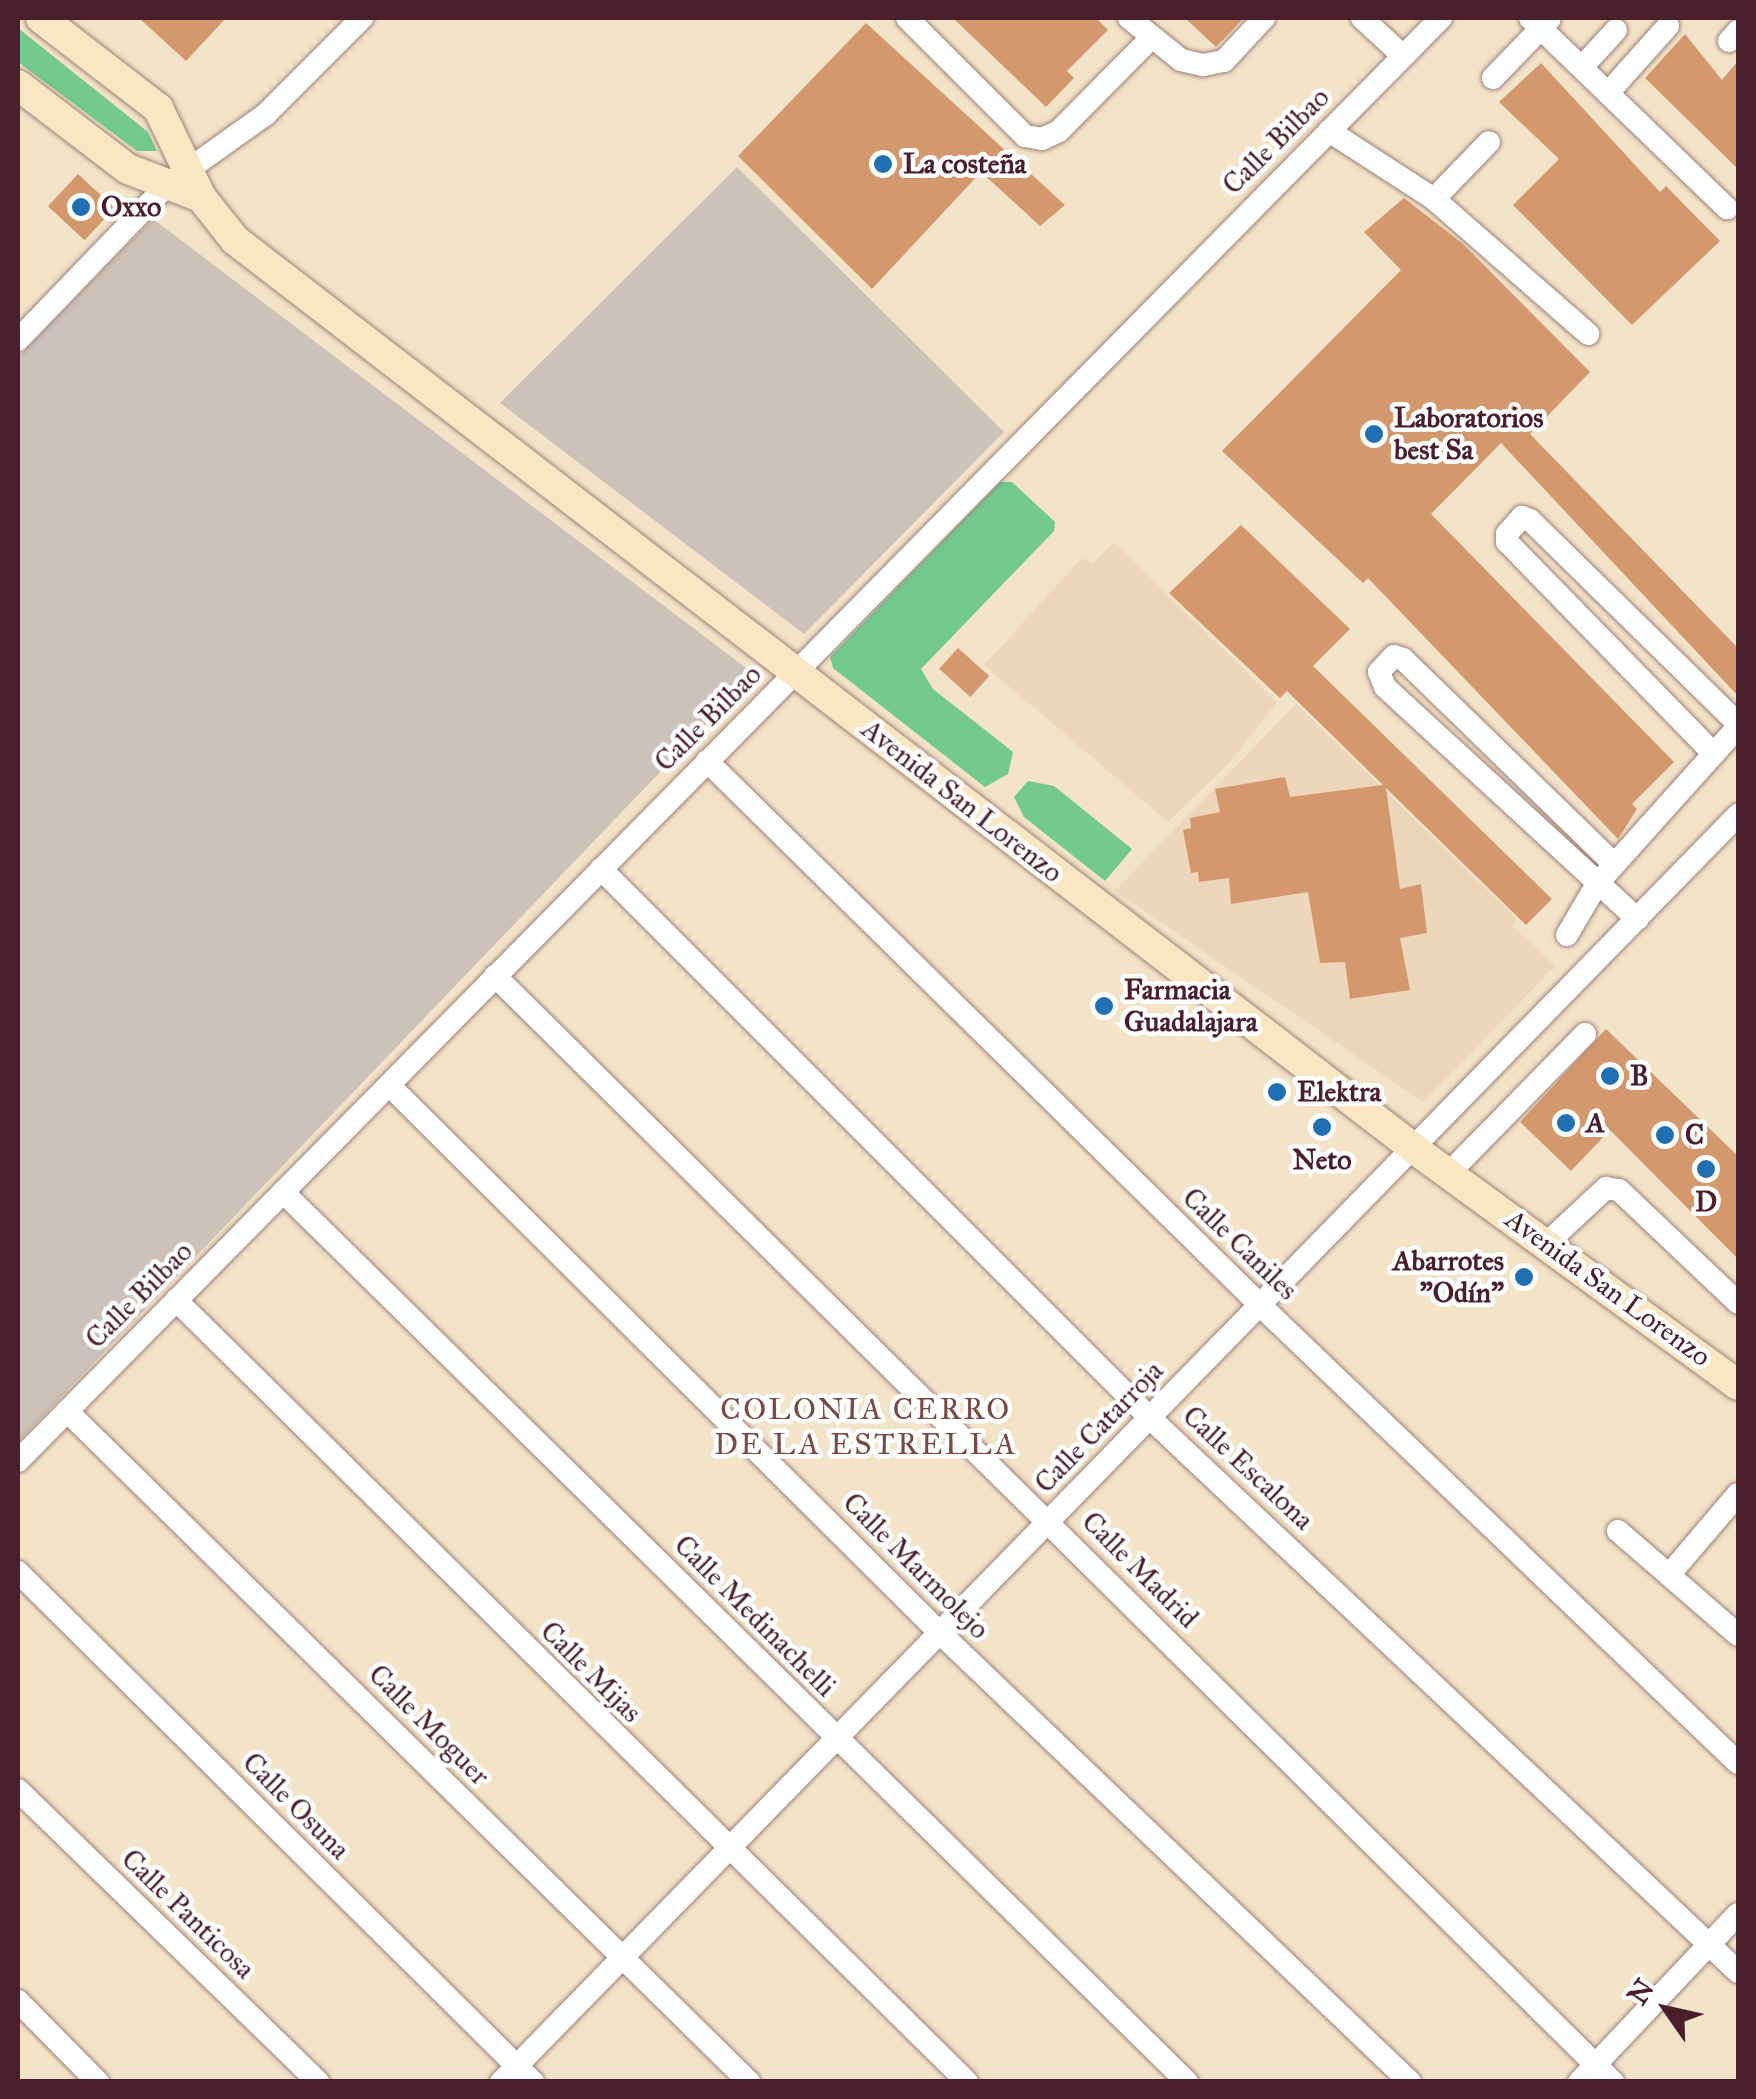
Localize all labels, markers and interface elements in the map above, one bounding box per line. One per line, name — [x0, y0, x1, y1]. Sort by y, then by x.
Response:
street label: Calle Bilbao — [1216, 81, 1336, 201]
place label: La costeña — [903, 147, 1026, 181]
marker: La costeña — [872, 153, 894, 175]
place label: Oxxo — [101, 190, 161, 224]
marker: Oxxo — [70, 196, 92, 218]
place label: Laboratorios best Sa — [1394, 401, 1543, 467]
marker: Laboratorios best Sa — [1363, 423, 1385, 445]
street label: Calle Bilbao — [648, 658, 768, 778]
street label: Avenida San Lorenzo — [855, 712, 1069, 890]
place label: Farmacia Guadalajara — [1124, 973, 1257, 1039]
marker: Farmacia Guadalajara — [1093, 995, 1115, 1017]
place label: B — [1630, 1059, 1649, 1093]
marker: B — [1599, 1065, 1621, 1087]
place label: Elektra — [1297, 1075, 1381, 1109]
marker: Elektra — [1266, 1081, 1288, 1103]
place label: A — [1586, 1106, 1605, 1140]
marker: A — [1555, 1112, 1577, 1134]
marker: Neto — [1311, 1116, 1333, 1138]
place label: C — [1685, 1118, 1704, 1152]
marker: C — [1654, 1124, 1676, 1146]
place label: Neto — [1292, 1143, 1352, 1177]
marker: D — [1695, 1158, 1717, 1180]
street label: Calle Caniles — [1176, 1181, 1304, 1307]
place label: D — [1695, 1185, 1717, 1219]
street label: Avenida San Lorenzo — [1499, 1202, 1717, 1374]
street label: Calle Bilbao — [79, 1235, 199, 1355]
place label: Abarrotes "Odín" — [1393, 1244, 1504, 1310]
marker: Abarrotes "Odín" — [1513, 1266, 1535, 1288]
street label: Calle Catarroja — [1028, 1354, 1170, 1500]
district label: COLONIA CERRO DE LA ESTRELLA — [714, 1391, 1018, 1462]
street label: Calle Escalona — [1176, 1399, 1320, 1537]
street label: Calle Marmolejo — [836, 1486, 996, 1646]
street label: Calle Madrid — [1075, 1505, 1205, 1635]
street label: Calle Medinachelli — [667, 1528, 843, 1704]
street label: Calle Mijas — [533, 1614, 649, 1730]
street label: Calle Moguer — [362, 1658, 496, 1792]
street label: Calle Osuna — [236, 1746, 356, 1866]
street label: Calle Panticosa — [115, 1842, 261, 1986]
north arrow — [1616, 1959, 1716, 2059]
text: N — [1620, 1972, 1662, 2012]

